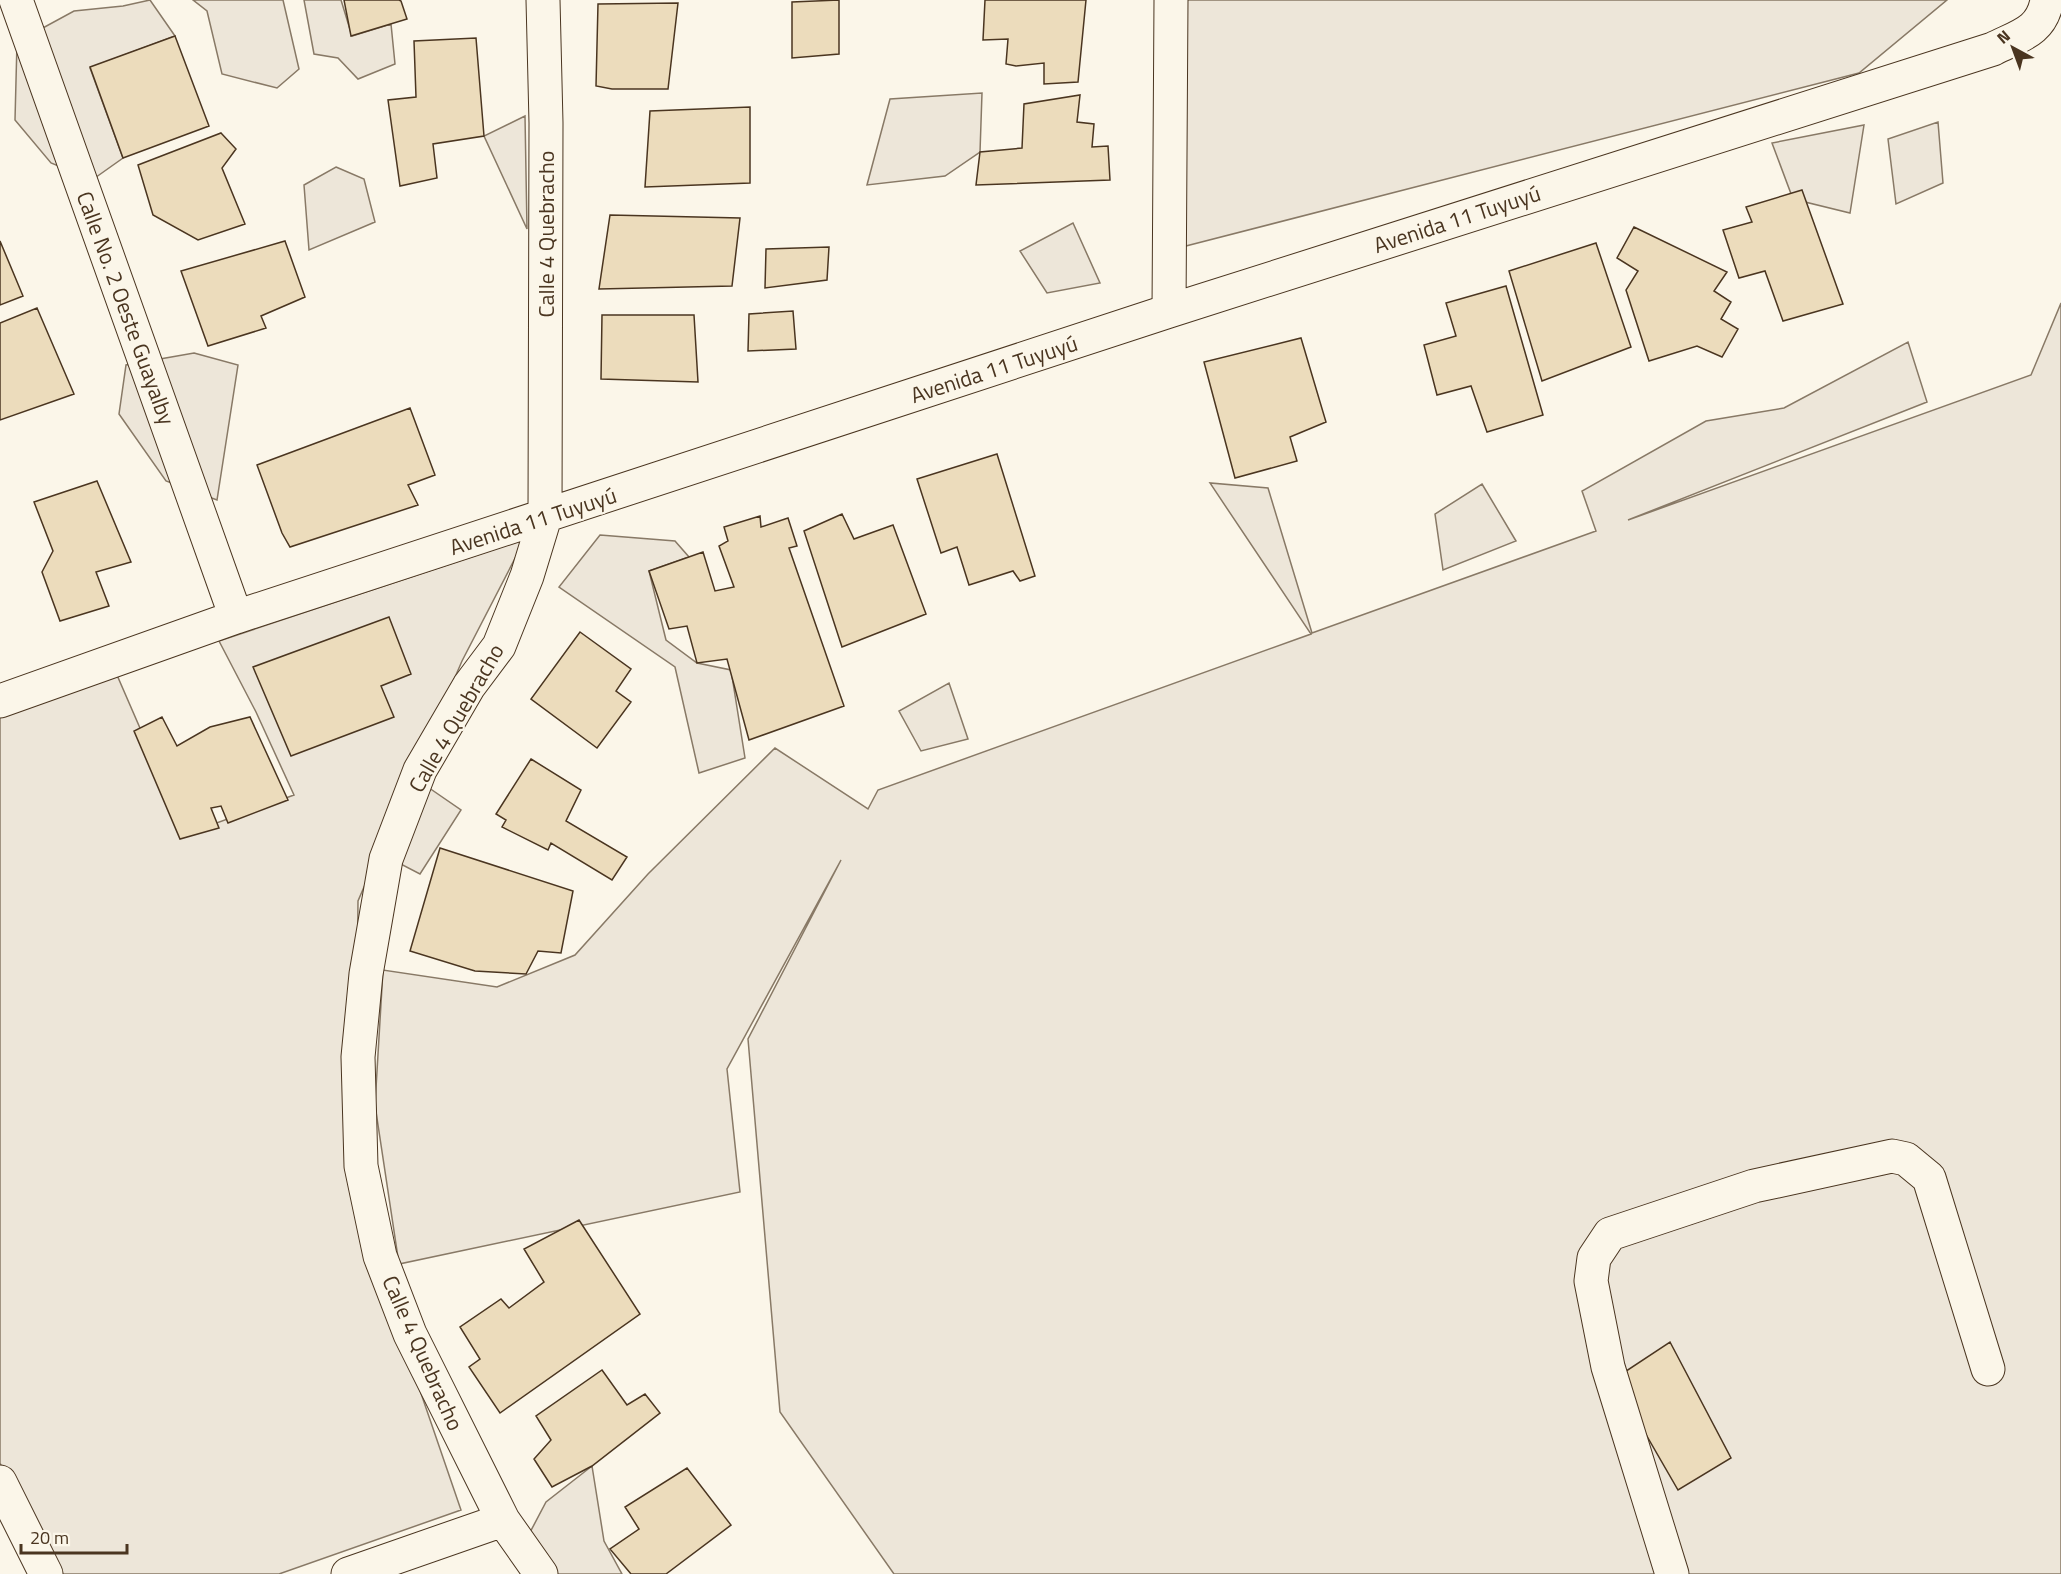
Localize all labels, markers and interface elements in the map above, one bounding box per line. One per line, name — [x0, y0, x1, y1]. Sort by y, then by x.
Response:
north arrow — [1983, 18, 2043, 78]
text: N — [1991, 24, 2015, 49]
street label: Calle 4 Quebracho — [529, 151, 563, 317]
street label: Avenida 11 Tuyuyú — [1369, 176, 1545, 262]
street label: Calle No. 2 Oeste Guayalby — [68, 186, 184, 430]
street label: Avenida 11 Tuyuyú — [906, 326, 1082, 412]
street label: Avenida 11 Tuyuyú — [445, 478, 621, 564]
street label: Calle 4 Quebracho — [400, 637, 512, 799]
street label: Calle 4 Quebracho — [374, 1270, 472, 1436]
scale bar — [21, 1517, 128, 1555]
text: 20 m — [30, 1524, 69, 1551]

